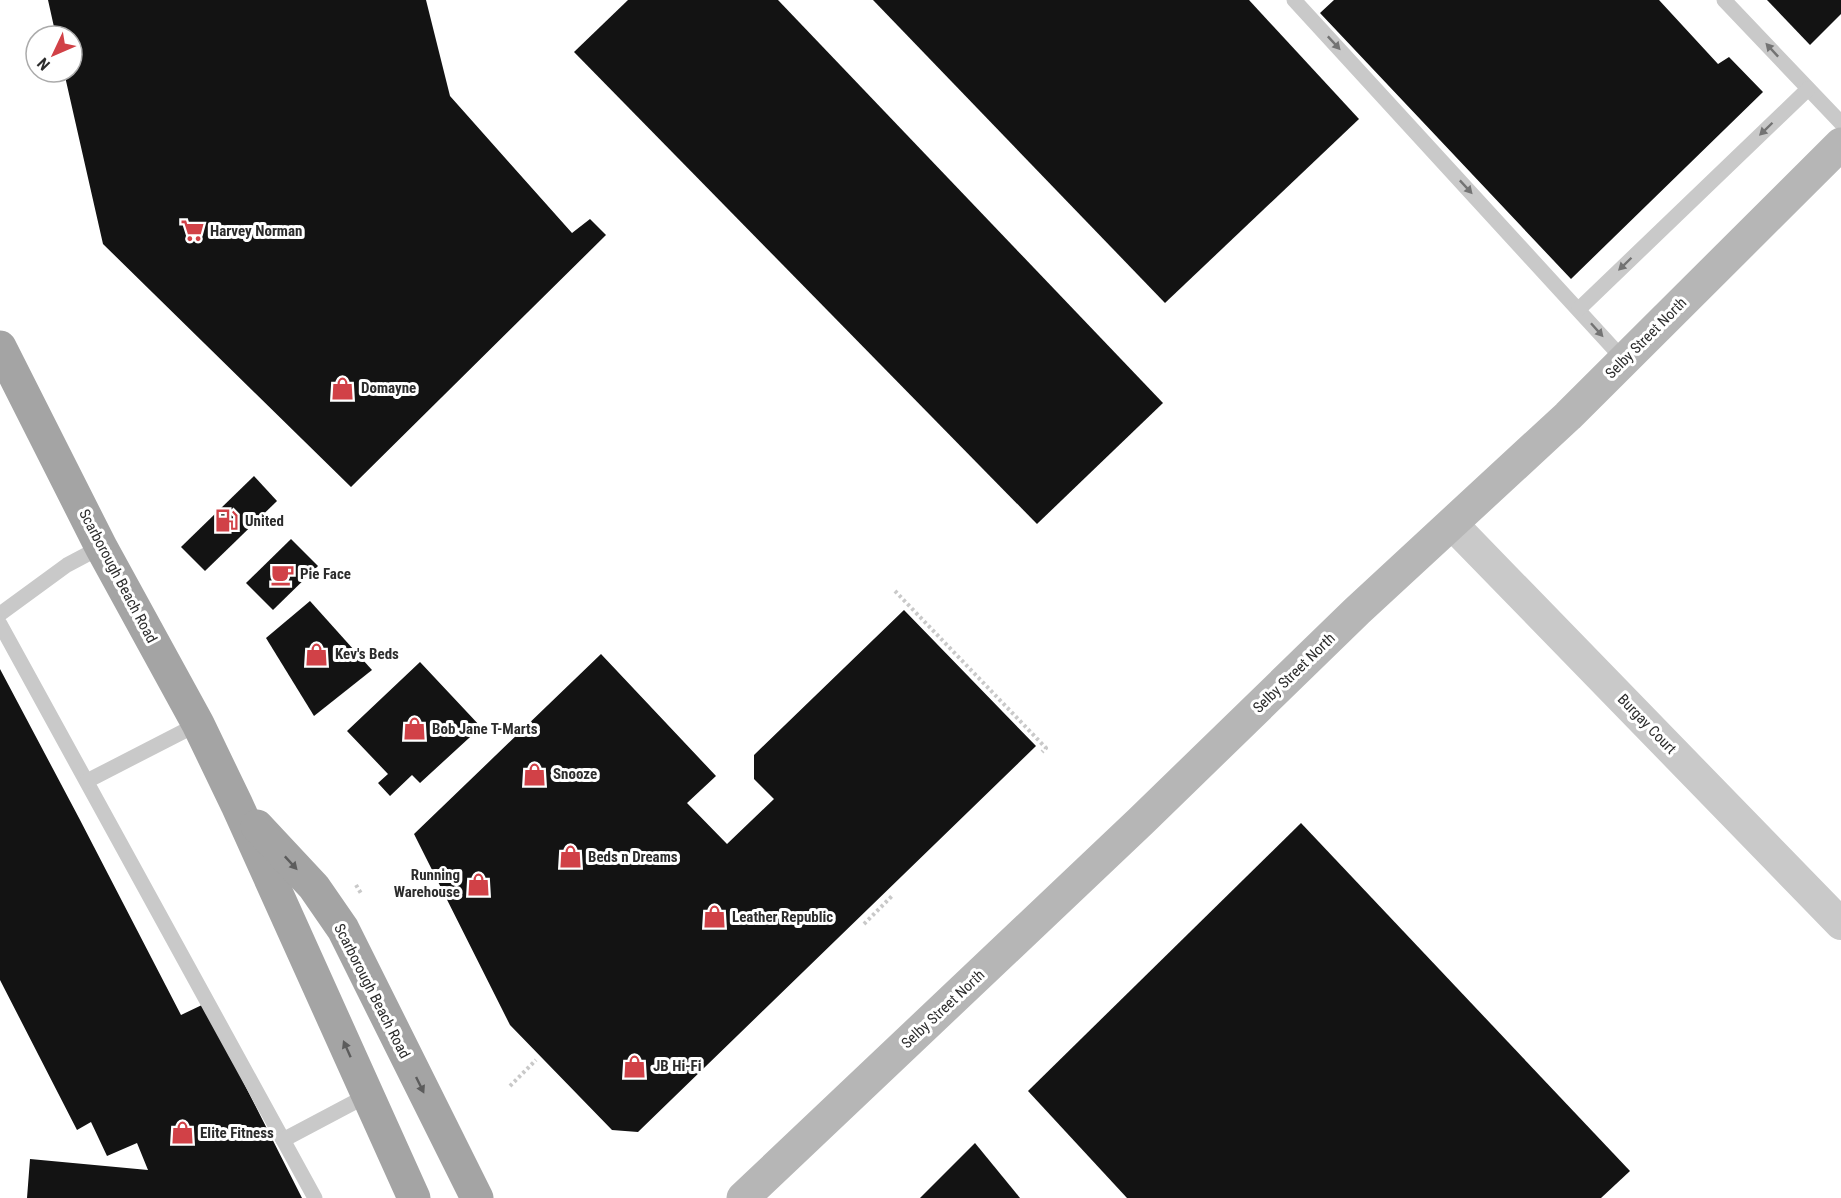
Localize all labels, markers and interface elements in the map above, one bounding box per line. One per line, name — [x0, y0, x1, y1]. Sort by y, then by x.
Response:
north arrow — [24, 24, 84, 84]
one-way arrow — [1327, 35, 1340, 50]
one-way arrow — [1765, 43, 1779, 58]
text: N — [33, 54, 54, 74]
one-way arrow — [1759, 122, 1773, 136]
one-way arrow — [1459, 179, 1473, 194]
supermarket icon: Harvey Norman — [179, 218, 205, 244]
place label: Harvey Norman — [210, 222, 302, 240]
one-way arrow — [1619, 257, 1633, 271]
street label: Selby Street North — [1602, 294, 1690, 382]
one-way arrow — [1590, 323, 1604, 338]
shop icon: Domayne — [330, 375, 356, 401]
place label: Domayne — [361, 379, 416, 397]
street label: Scarborough Beach Road — [75, 506, 161, 646]
fuel station icon: United — [214, 508, 240, 534]
place label: United — [245, 512, 284, 530]
cafe icon: Pie Face — [269, 561, 295, 587]
place label: Pie Face — [300, 565, 351, 583]
street label: Selby Street North — [1249, 629, 1339, 717]
shop icon: Kev's Beds — [304, 641, 330, 667]
place label: Kev's Beds — [335, 645, 399, 663]
street label: Burgay Court — [1614, 690, 1680, 758]
shop icon: Bob Jane T-Marts — [401, 716, 427, 742]
place label: Bob Jane T-Marts — [432, 720, 538, 738]
shop icon: Snooze — [522, 761, 548, 787]
place label: Snooze — [553, 765, 597, 783]
shop icon: Beds n Dreams — [557, 844, 583, 870]
place label: Beds n Dreams — [588, 848, 678, 866]
one-way arrow — [284, 856, 298, 870]
place label: Running Warehouse — [394, 866, 460, 901]
shop icon: Running Warehouse — [465, 871, 491, 897]
shop icon: Leather Republic — [701, 904, 727, 930]
place label: Leather Republic — [732, 908, 833, 926]
street label: Scarborough Beach Road — [330, 921, 414, 1061]
street label: Selby Street North — [898, 966, 988, 1052]
one-way arrow — [342, 1040, 352, 1058]
shop icon: JB Hi-Fi — [622, 1053, 648, 1079]
place label: JB Hi-Fi — [653, 1057, 702, 1075]
one-way arrow — [415, 1076, 425, 1094]
shop icon: Elite Fitness — [169, 1120, 195, 1146]
place label: Elite Fitness — [200, 1124, 274, 1142]

